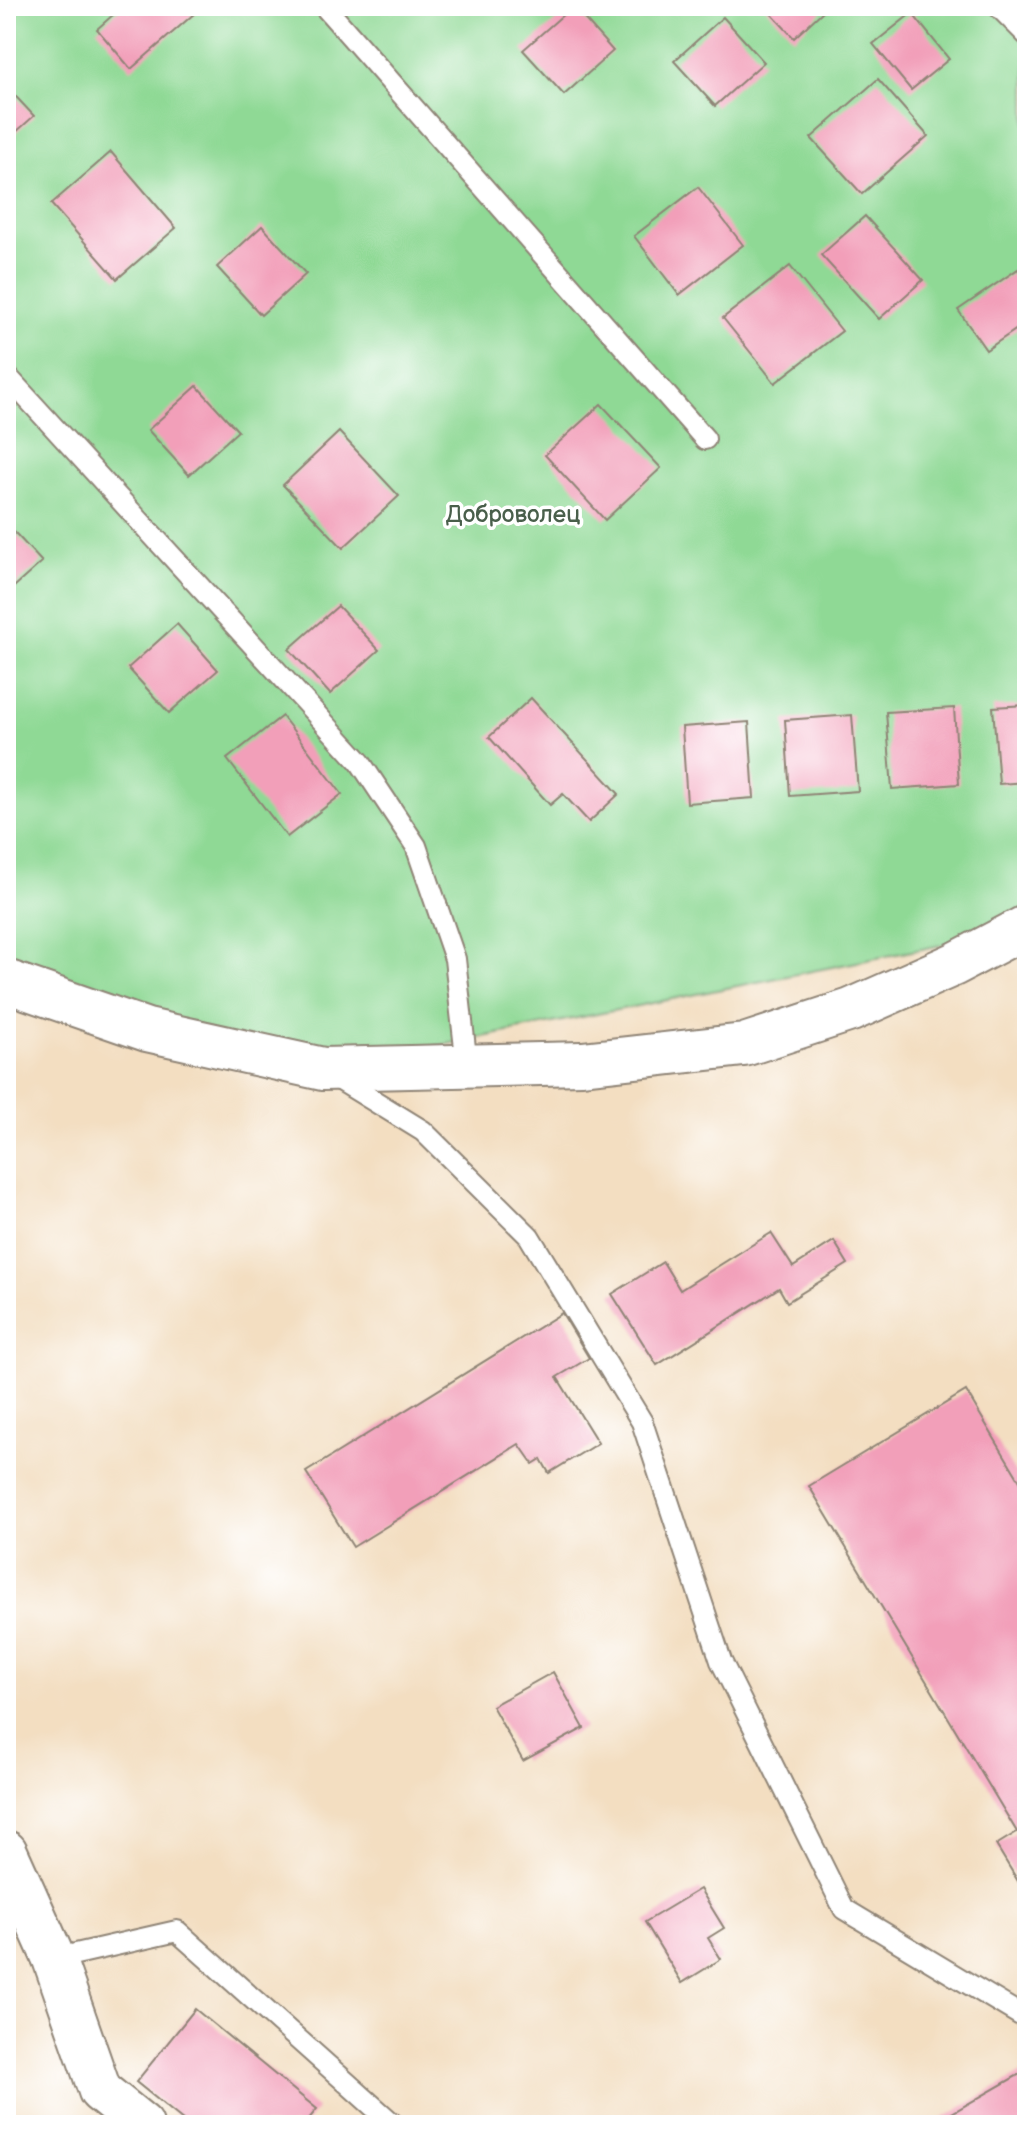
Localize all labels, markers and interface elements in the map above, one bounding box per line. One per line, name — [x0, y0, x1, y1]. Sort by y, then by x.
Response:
park label: Доброволец — [446, 500, 580, 529]

